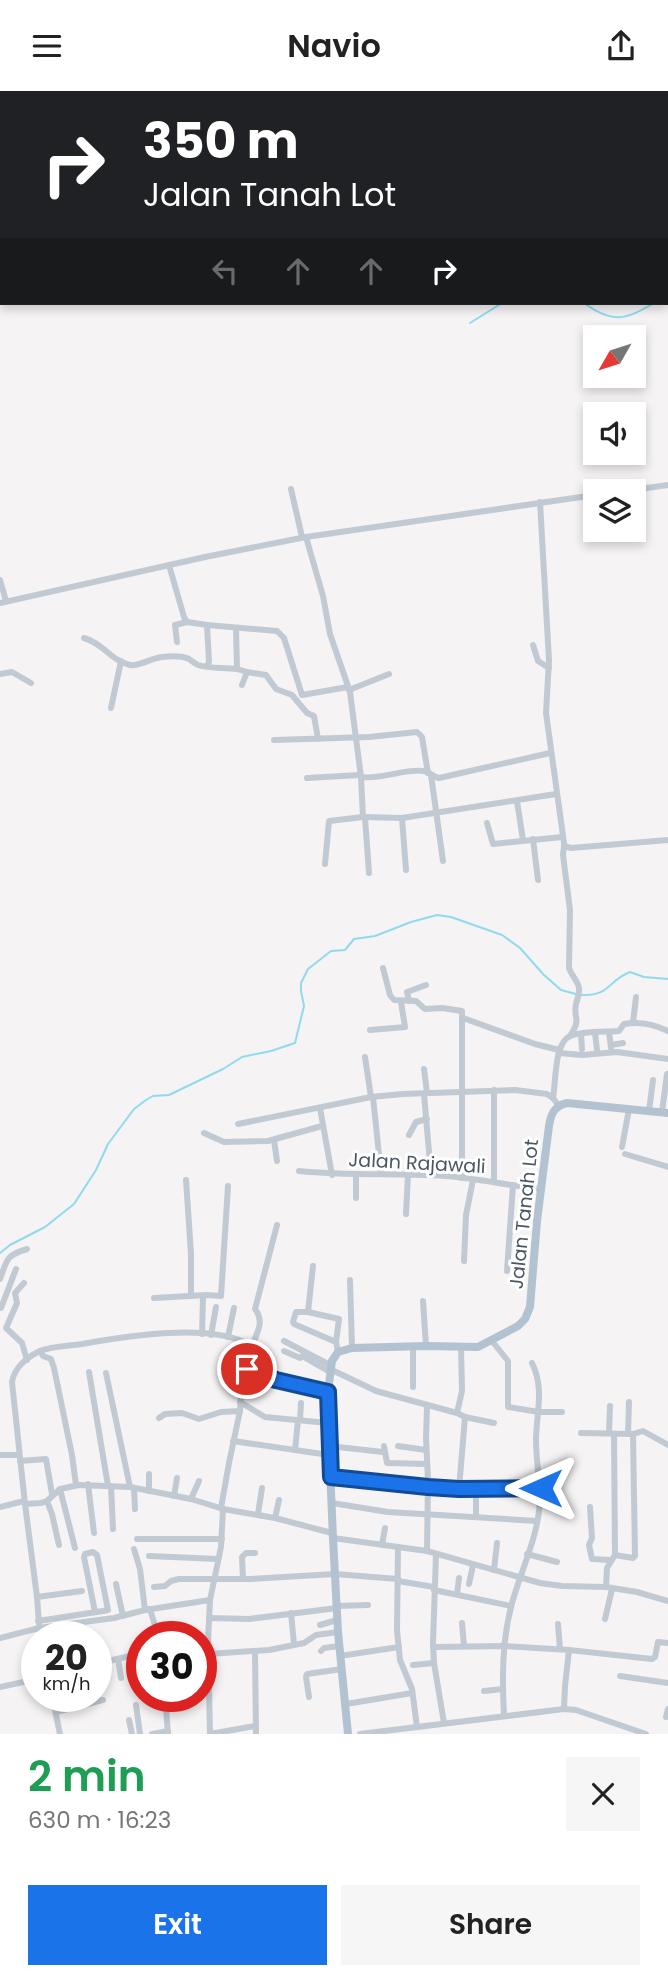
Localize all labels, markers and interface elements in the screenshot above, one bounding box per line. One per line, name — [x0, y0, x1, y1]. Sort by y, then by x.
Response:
text: Navio — [287, 23, 381, 68]
icon: menu — [28, 27, 66, 65]
icon: share — [602, 27, 640, 65]
text: 350 m — [143, 107, 299, 175]
icon: right — [28, 119, 119, 210]
text: Jalan Tanah Lot — [143, 172, 396, 217]
icon: left — [206, 252, 244, 290]
icon: ahead — [279, 252, 317, 290]
icon: ahead — [352, 252, 390, 290]
icon: right — [425, 252, 463, 290]
north arrow — [583, 325, 646, 389]
map controls — [583, 325, 646, 542]
button: sound — [583, 402, 646, 465]
button: layers — [583, 479, 646, 542]
street label: Jalan Tanah Lot — [503, 1138, 545, 1290]
street label: Jalan Rajawali — [348, 1146, 486, 1180]
pin — [217, 1339, 277, 1399]
icon: arrive — [228, 1350, 266, 1388]
position arrow — [504, 1451, 578, 1525]
speed limit sign: 30 — [126, 1621, 217, 1712]
text: 20 — [45, 1633, 88, 1682]
text: km/h — [43, 1671, 90, 1696]
text: 2 min — [28, 1747, 146, 1806]
button: close — [566, 1757, 640, 1831]
text: 630 m · 16:23 — [28, 1804, 171, 1836]
button: Exit — [28, 1885, 327, 1965]
button: Share — [341, 1885, 640, 1965]

